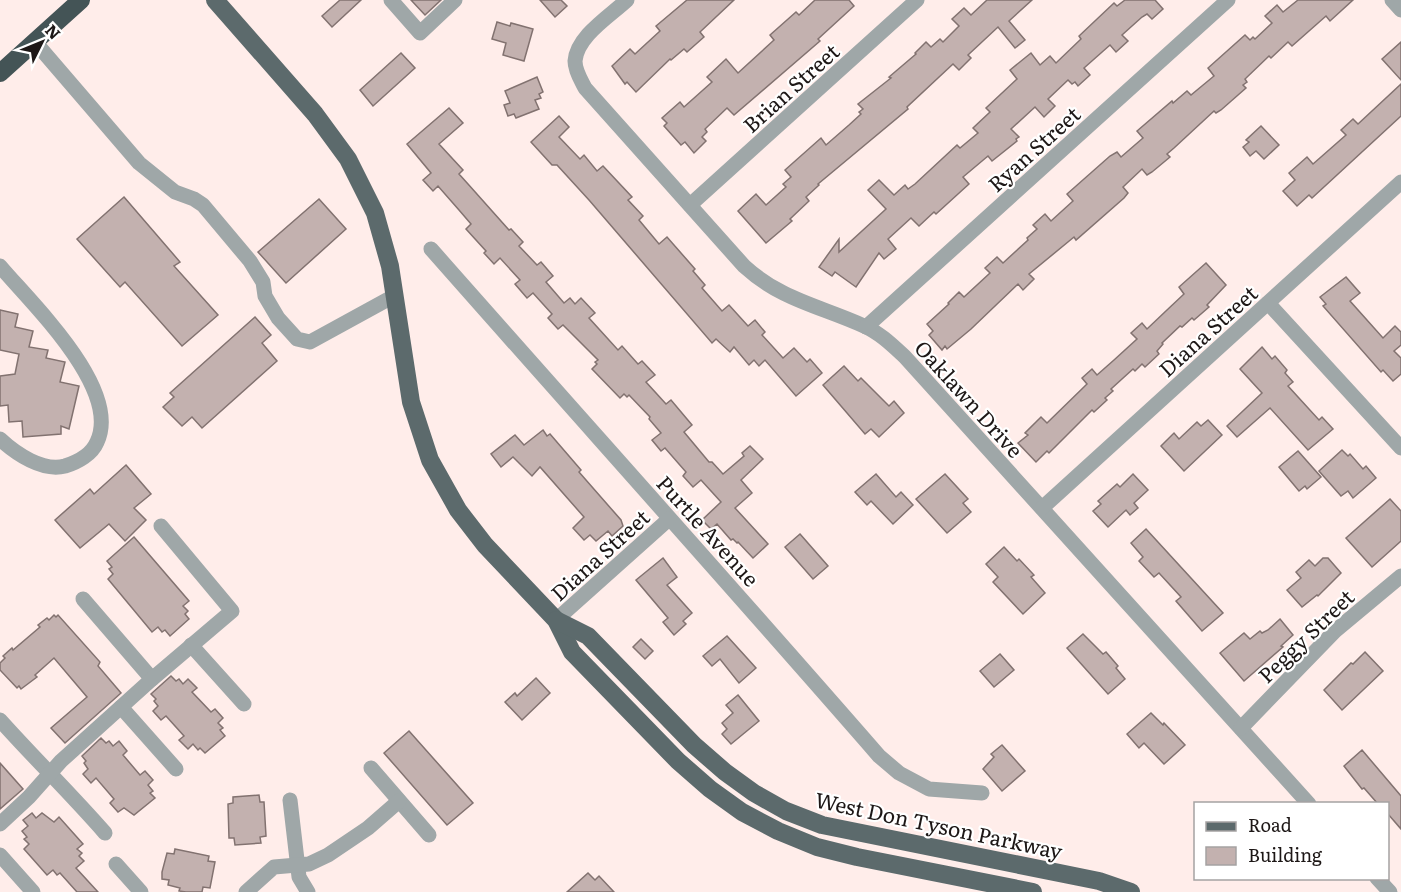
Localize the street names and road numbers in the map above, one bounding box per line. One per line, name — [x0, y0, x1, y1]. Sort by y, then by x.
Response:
street label: Brian Street — [735, 35, 845, 139]
street label: Ryan Street — [980, 98, 1086, 198]
street label: Diana Street — [1151, 277, 1264, 383]
street label: Oaklawn Drive — [909, 332, 1031, 464]
street label: Purtle Avenue — [651, 468, 767, 592]
street label: Diana Street — [543, 501, 656, 607]
street label: Peggy Street — [1250, 581, 1361, 689]
street label: West Don Tyson Parkway — [812, 783, 1066, 866]

